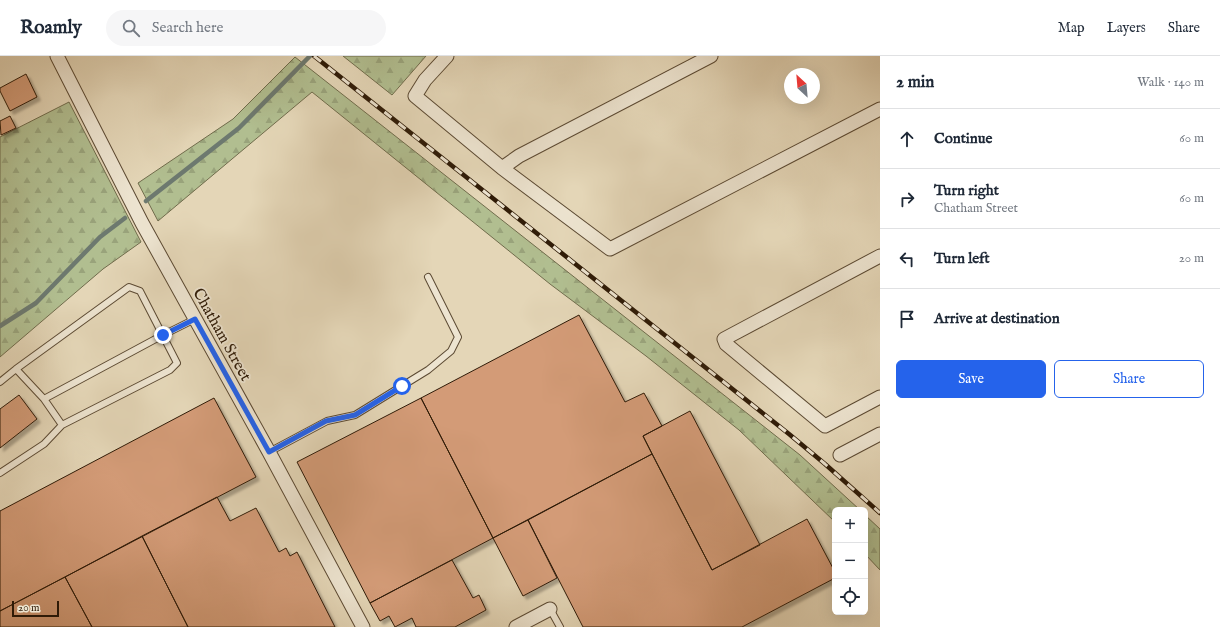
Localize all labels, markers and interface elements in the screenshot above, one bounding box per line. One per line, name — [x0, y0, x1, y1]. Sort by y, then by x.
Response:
search box — [106, 10, 386, 46]
text: Roamly — [20, 16, 82, 40]
icon: search — [120, 17, 142, 39]
text: Search here — [152, 18, 223, 37]
text: Map — [1058, 19, 1085, 37]
text: Layers — [1107, 19, 1146, 37]
text: Share — [1168, 19, 1200, 37]
north arrow — [784, 68, 820, 104]
text: 2 min — [896, 72, 934, 93]
text: Walk · 140 m — [1137, 74, 1204, 91]
icon: ahead — [896, 128, 918, 150]
text: Continue — [934, 129, 992, 148]
text: 60 m — [1179, 130, 1204, 147]
text: Turn right — [934, 181, 999, 200]
icon: right — [896, 188, 918, 210]
text: 60 m — [1179, 190, 1204, 207]
text: Chatham Street — [934, 200, 1018, 217]
icon: left — [896, 248, 918, 270]
text: Turn left — [934, 249, 990, 268]
text: 20 m — [1179, 250, 1204, 267]
street label: Chatham Street — [187, 285, 255, 385]
icon: arrive — [896, 308, 918, 330]
text: Arrive at destination — [934, 309, 1060, 328]
route end — [154, 326, 172, 344]
button: Save — [896, 360, 1046, 398]
button: Share — [1054, 360, 1204, 398]
route start — [393, 377, 411, 395]
map controls — [832, 507, 868, 615]
button: + — [832, 507, 868, 543]
button: − — [832, 543, 868, 579]
button: locate — [832, 579, 868, 615]
scale bar — [12, 599, 59, 618]
text: 20 m — [18, 601, 39, 615]

